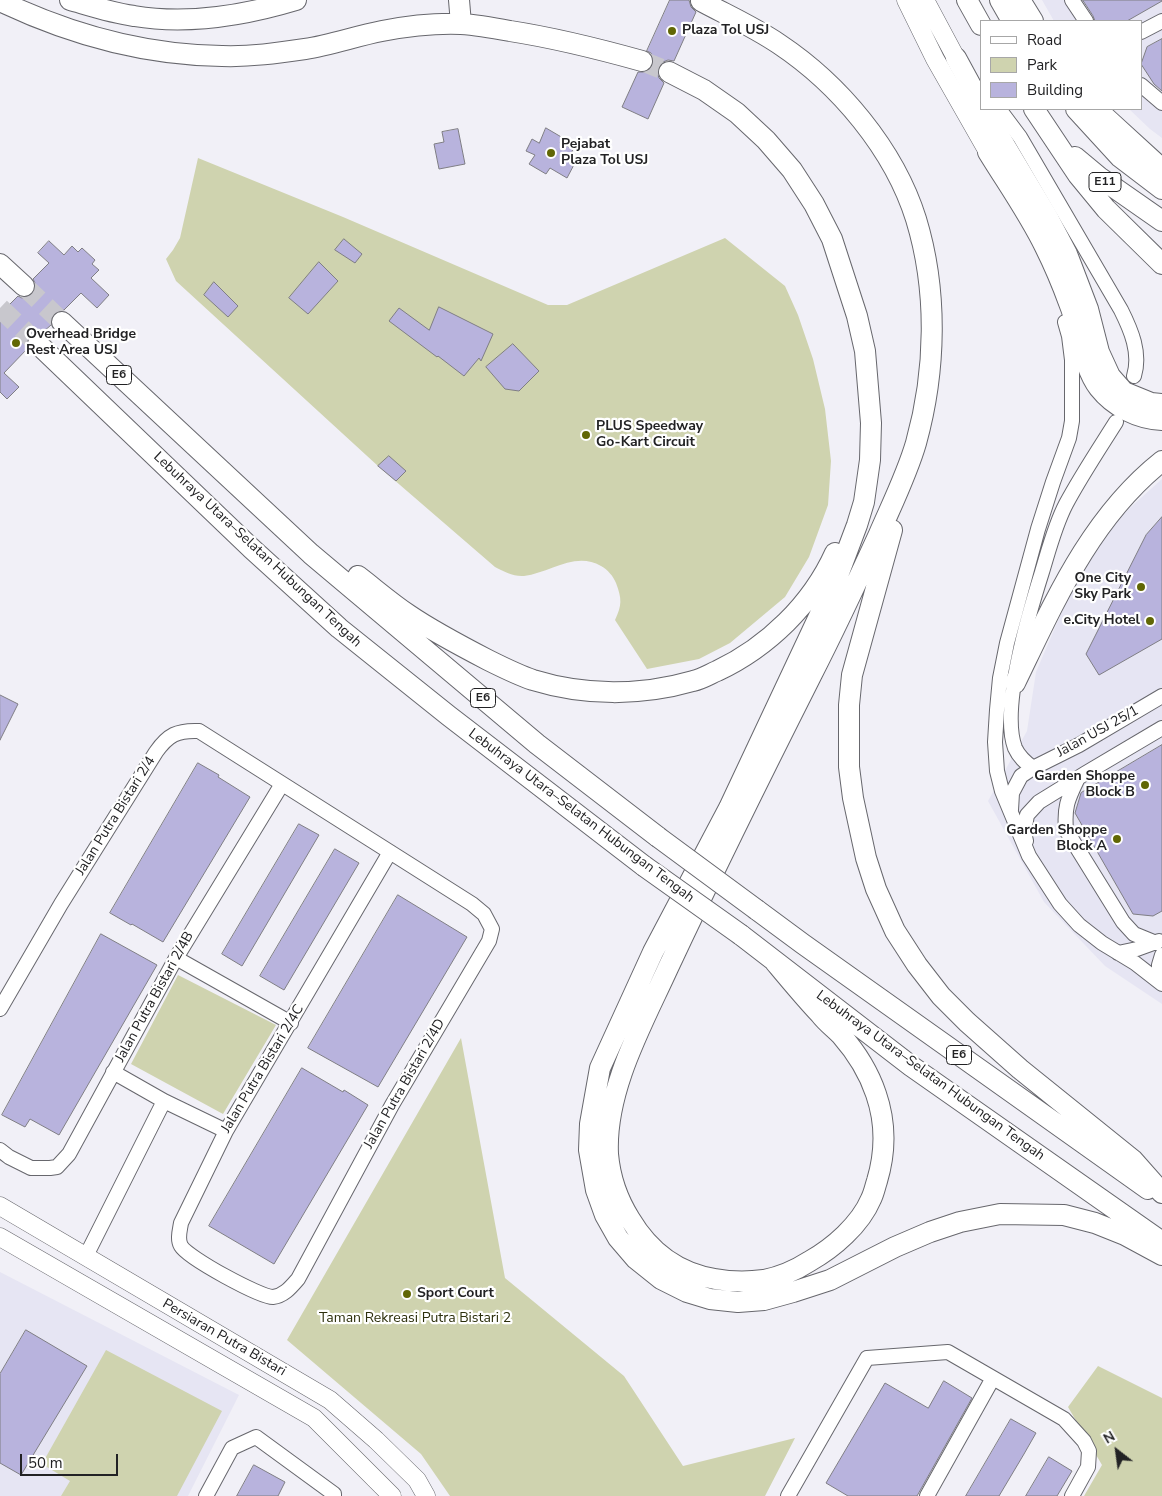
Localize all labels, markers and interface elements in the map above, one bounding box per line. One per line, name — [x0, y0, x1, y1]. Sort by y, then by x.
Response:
legend — [980, 20, 1142, 110]
place label: Plaza Tol USJ — [682, 23, 769, 39]
marker: Plaza Tol USJ — [666, 25, 678, 37]
text: Road — [1027, 30, 1062, 50]
text: Park — [1027, 55, 1057, 75]
text: Building — [1027, 80, 1083, 100]
place label: Pejabat Plaza Tol USJ — [561, 137, 648, 170]
marker: Pejabat Plaza Tol USJ — [545, 147, 557, 159]
road number: E11 — [1089, 172, 1121, 192]
place label: Overhead Bridge Rest Area USJ — [26, 327, 136, 360]
marker: Overhead Bridge Rest Area USJ — [10, 337, 22, 349]
road number: E6 — [106, 366, 132, 384]
place label: PLUS Speedway Go-Kart Circuit — [596, 419, 703, 452]
marker: PLUS Speedway Go-Kart Circuit — [580, 429, 592, 441]
street label: Lebuhraya Utara–Selatan Hubungan Tengah — [149, 449, 365, 651]
place label: One City Sky Park — [1074, 571, 1131, 604]
marker: One City Sky Park — [1135, 581, 1147, 593]
place label: e.City Hotel — [1064, 613, 1140, 629]
marker: e.City Hotel — [1144, 615, 1156, 627]
road number: E6 — [470, 688, 496, 708]
street label: Jalan USJ 25/1 — [1054, 703, 1142, 761]
street label: Lebuhraya Utara–Selatan Hubungan Tengah — [465, 726, 697, 906]
street label: Jalan Putra Bistari 2/4 — [73, 754, 159, 878]
place label: Garden Shoppe Block B — [1034, 769, 1135, 802]
marker: Garden Shoppe Block B — [1139, 779, 1151, 791]
place label: Garden Shoppe Block A — [1006, 823, 1107, 856]
marker: Garden Shoppe Block A — [1111, 833, 1123, 845]
street label: Jalan Putra Bistari 2/4B — [112, 929, 198, 1065]
street label: Lebuhraya Utara–Selatan Hubungan Tengah — [812, 987, 1048, 1165]
street label: Jalan Putra Bistari 2/4C — [218, 1002, 308, 1136]
street label: Jalan Putra Bistari 2/4D — [361, 1016, 449, 1152]
road number: E6 — [946, 1046, 972, 1064]
place label: Sport Court — [417, 1286, 494, 1302]
marker: Sport Court — [401, 1288, 413, 1300]
street label: Persiaran Putra Bistari — [159, 1296, 289, 1380]
park label: Taman Rekreasi Putra Bistari 2 — [319, 1311, 511, 1327]
north arrow — [1092, 1426, 1142, 1476]
text: N — [1100, 1427, 1119, 1448]
scale bar — [22, 1444, 120, 1476]
text: 50 m — [28, 1453, 63, 1473]

